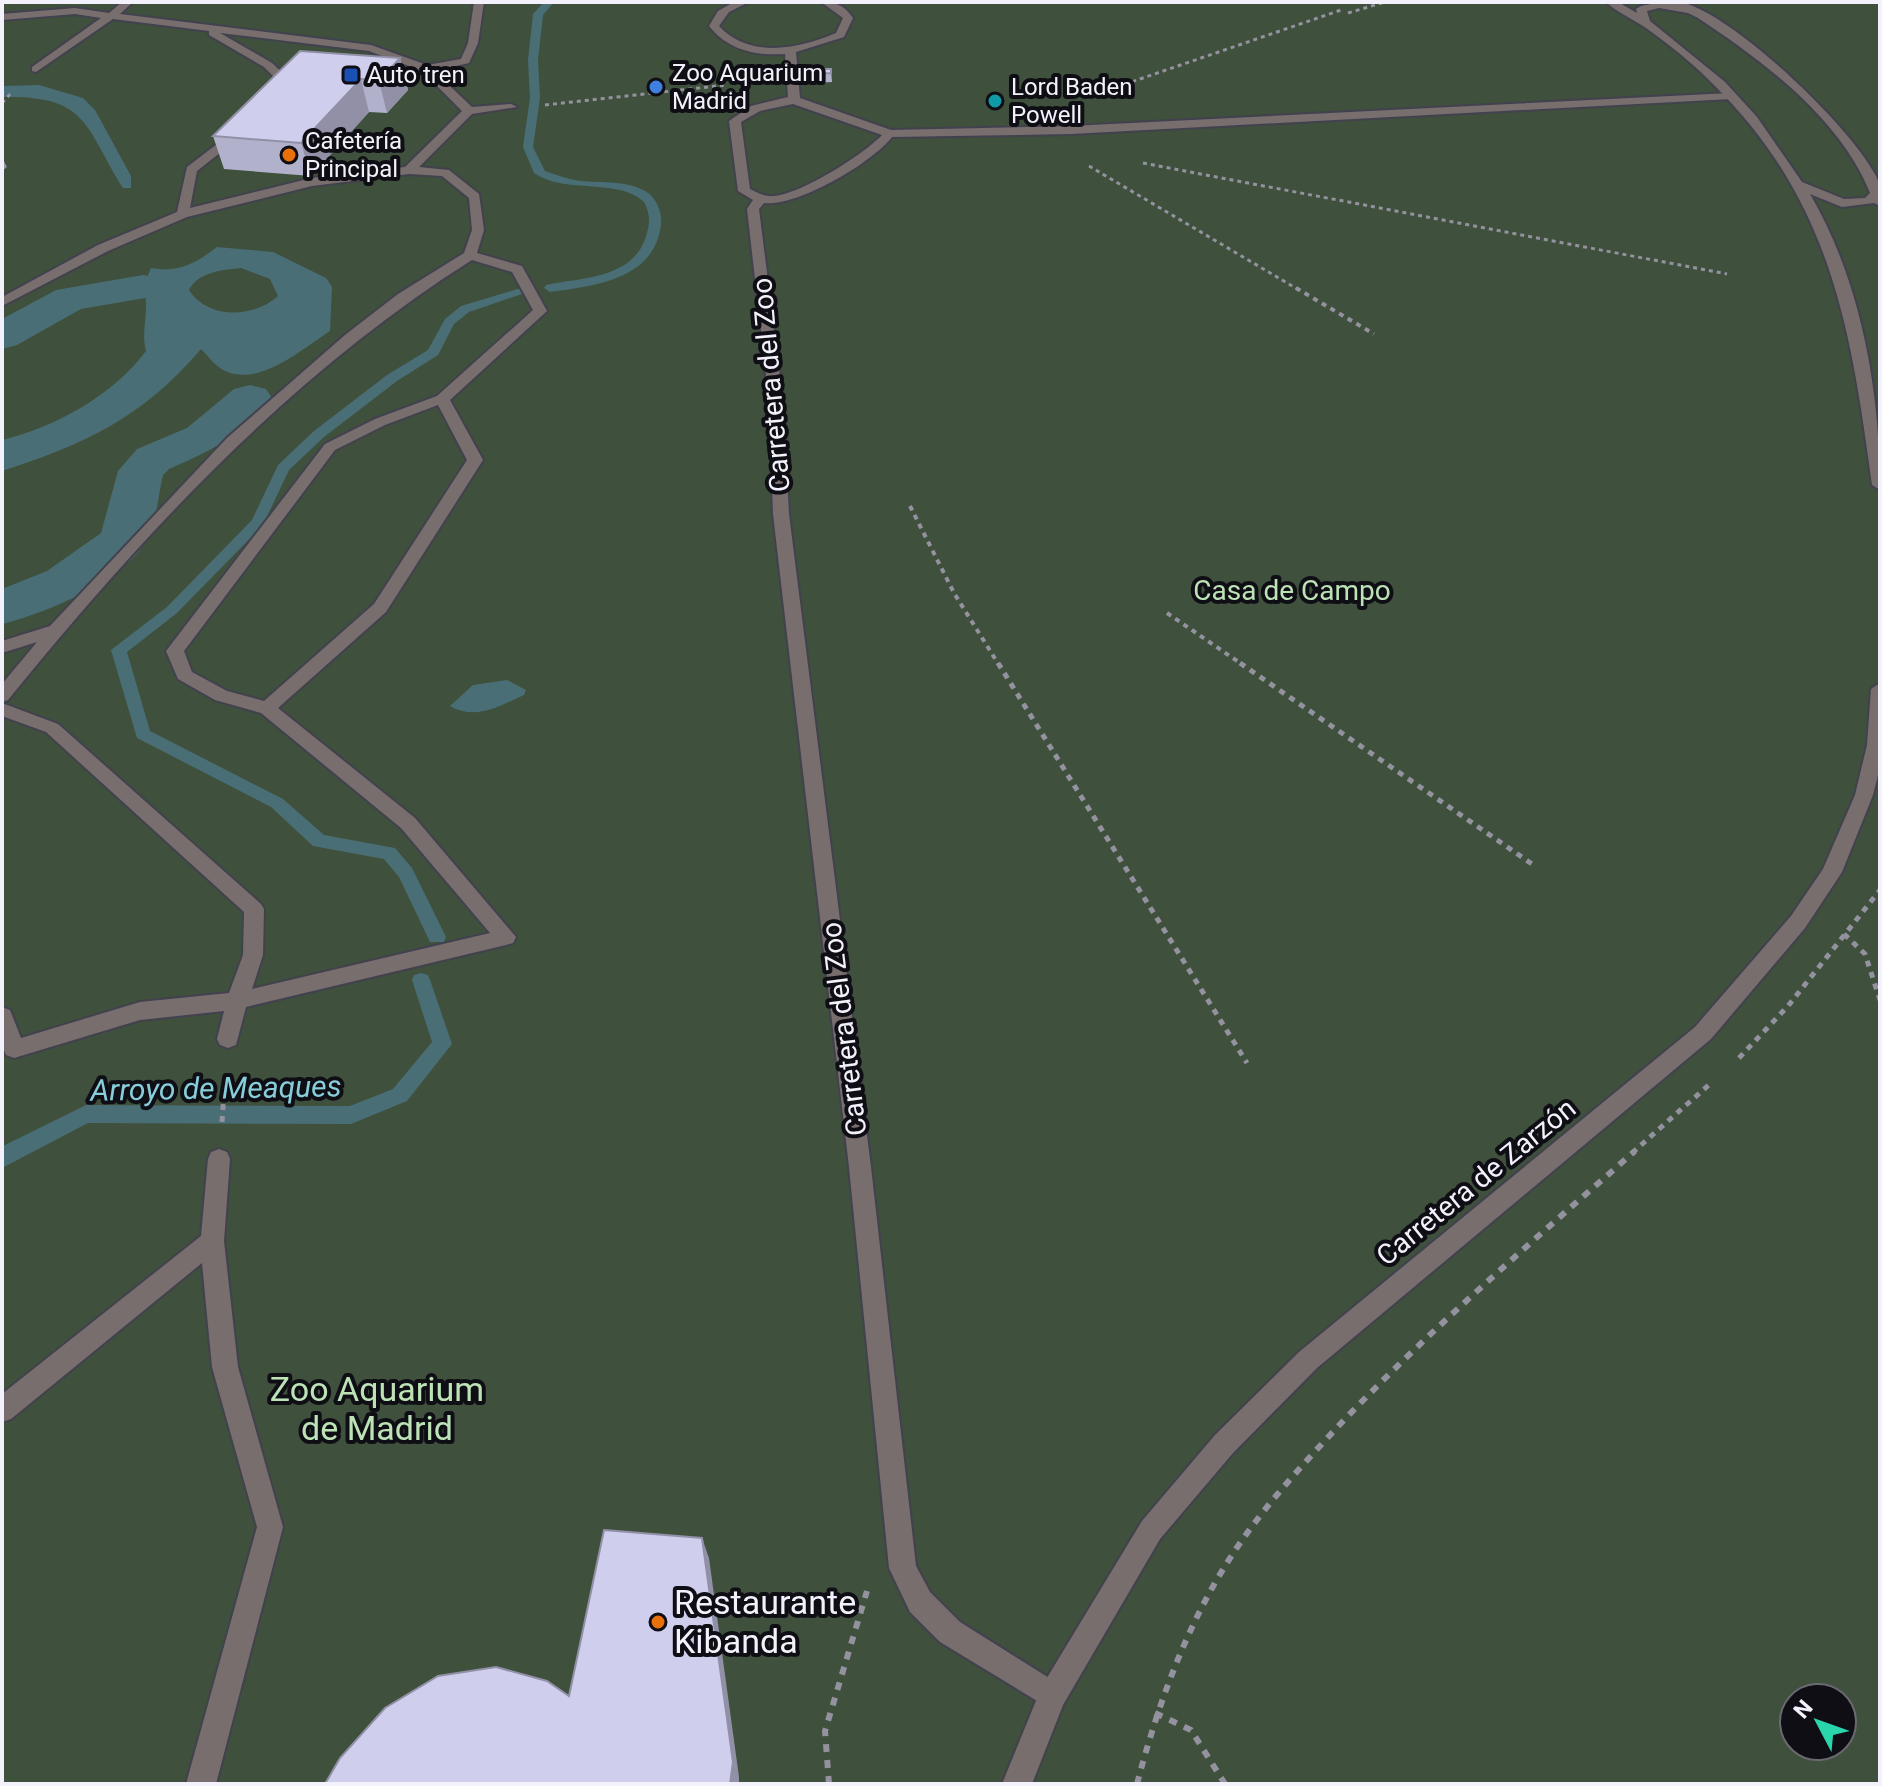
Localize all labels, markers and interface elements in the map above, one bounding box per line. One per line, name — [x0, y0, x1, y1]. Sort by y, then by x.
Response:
place label: Zoo Aquarium Madrid — [672, 59, 823, 115]
place label: Auto tren — [367, 61, 465, 89]
marker: Auto tren — [342, 66, 360, 84]
place label: Lord Baden Powell — [1011, 73, 1133, 129]
marker: Zoo Aquarium Madrid — [647, 78, 665, 96]
marker: Lord Baden Powell — [986, 92, 1004, 110]
place label: Cafetería Principal — [305, 127, 402, 183]
marker: Cafetería Principal — [280, 146, 298, 164]
street label: Carretera del Zoo — [745, 276, 797, 494]
park label: Casa de Campo — [1193, 574, 1391, 607]
street label: Carretera del Zoo — [815, 920, 873, 1138]
water label: Arroyo de Meaques — [88, 1068, 342, 1108]
street label: Carretera de Zarzón — [1370, 1092, 1582, 1272]
park label: Zoo Aquarium de Madrid — [270, 1369, 484, 1448]
place label: Restaurante Kibanda — [674, 1582, 856, 1661]
marker: Restaurante Kibanda — [649, 1613, 667, 1631]
north arrow — [1778, 1682, 1858, 1762]
text: N — [1789, 1695, 1818, 1723]

